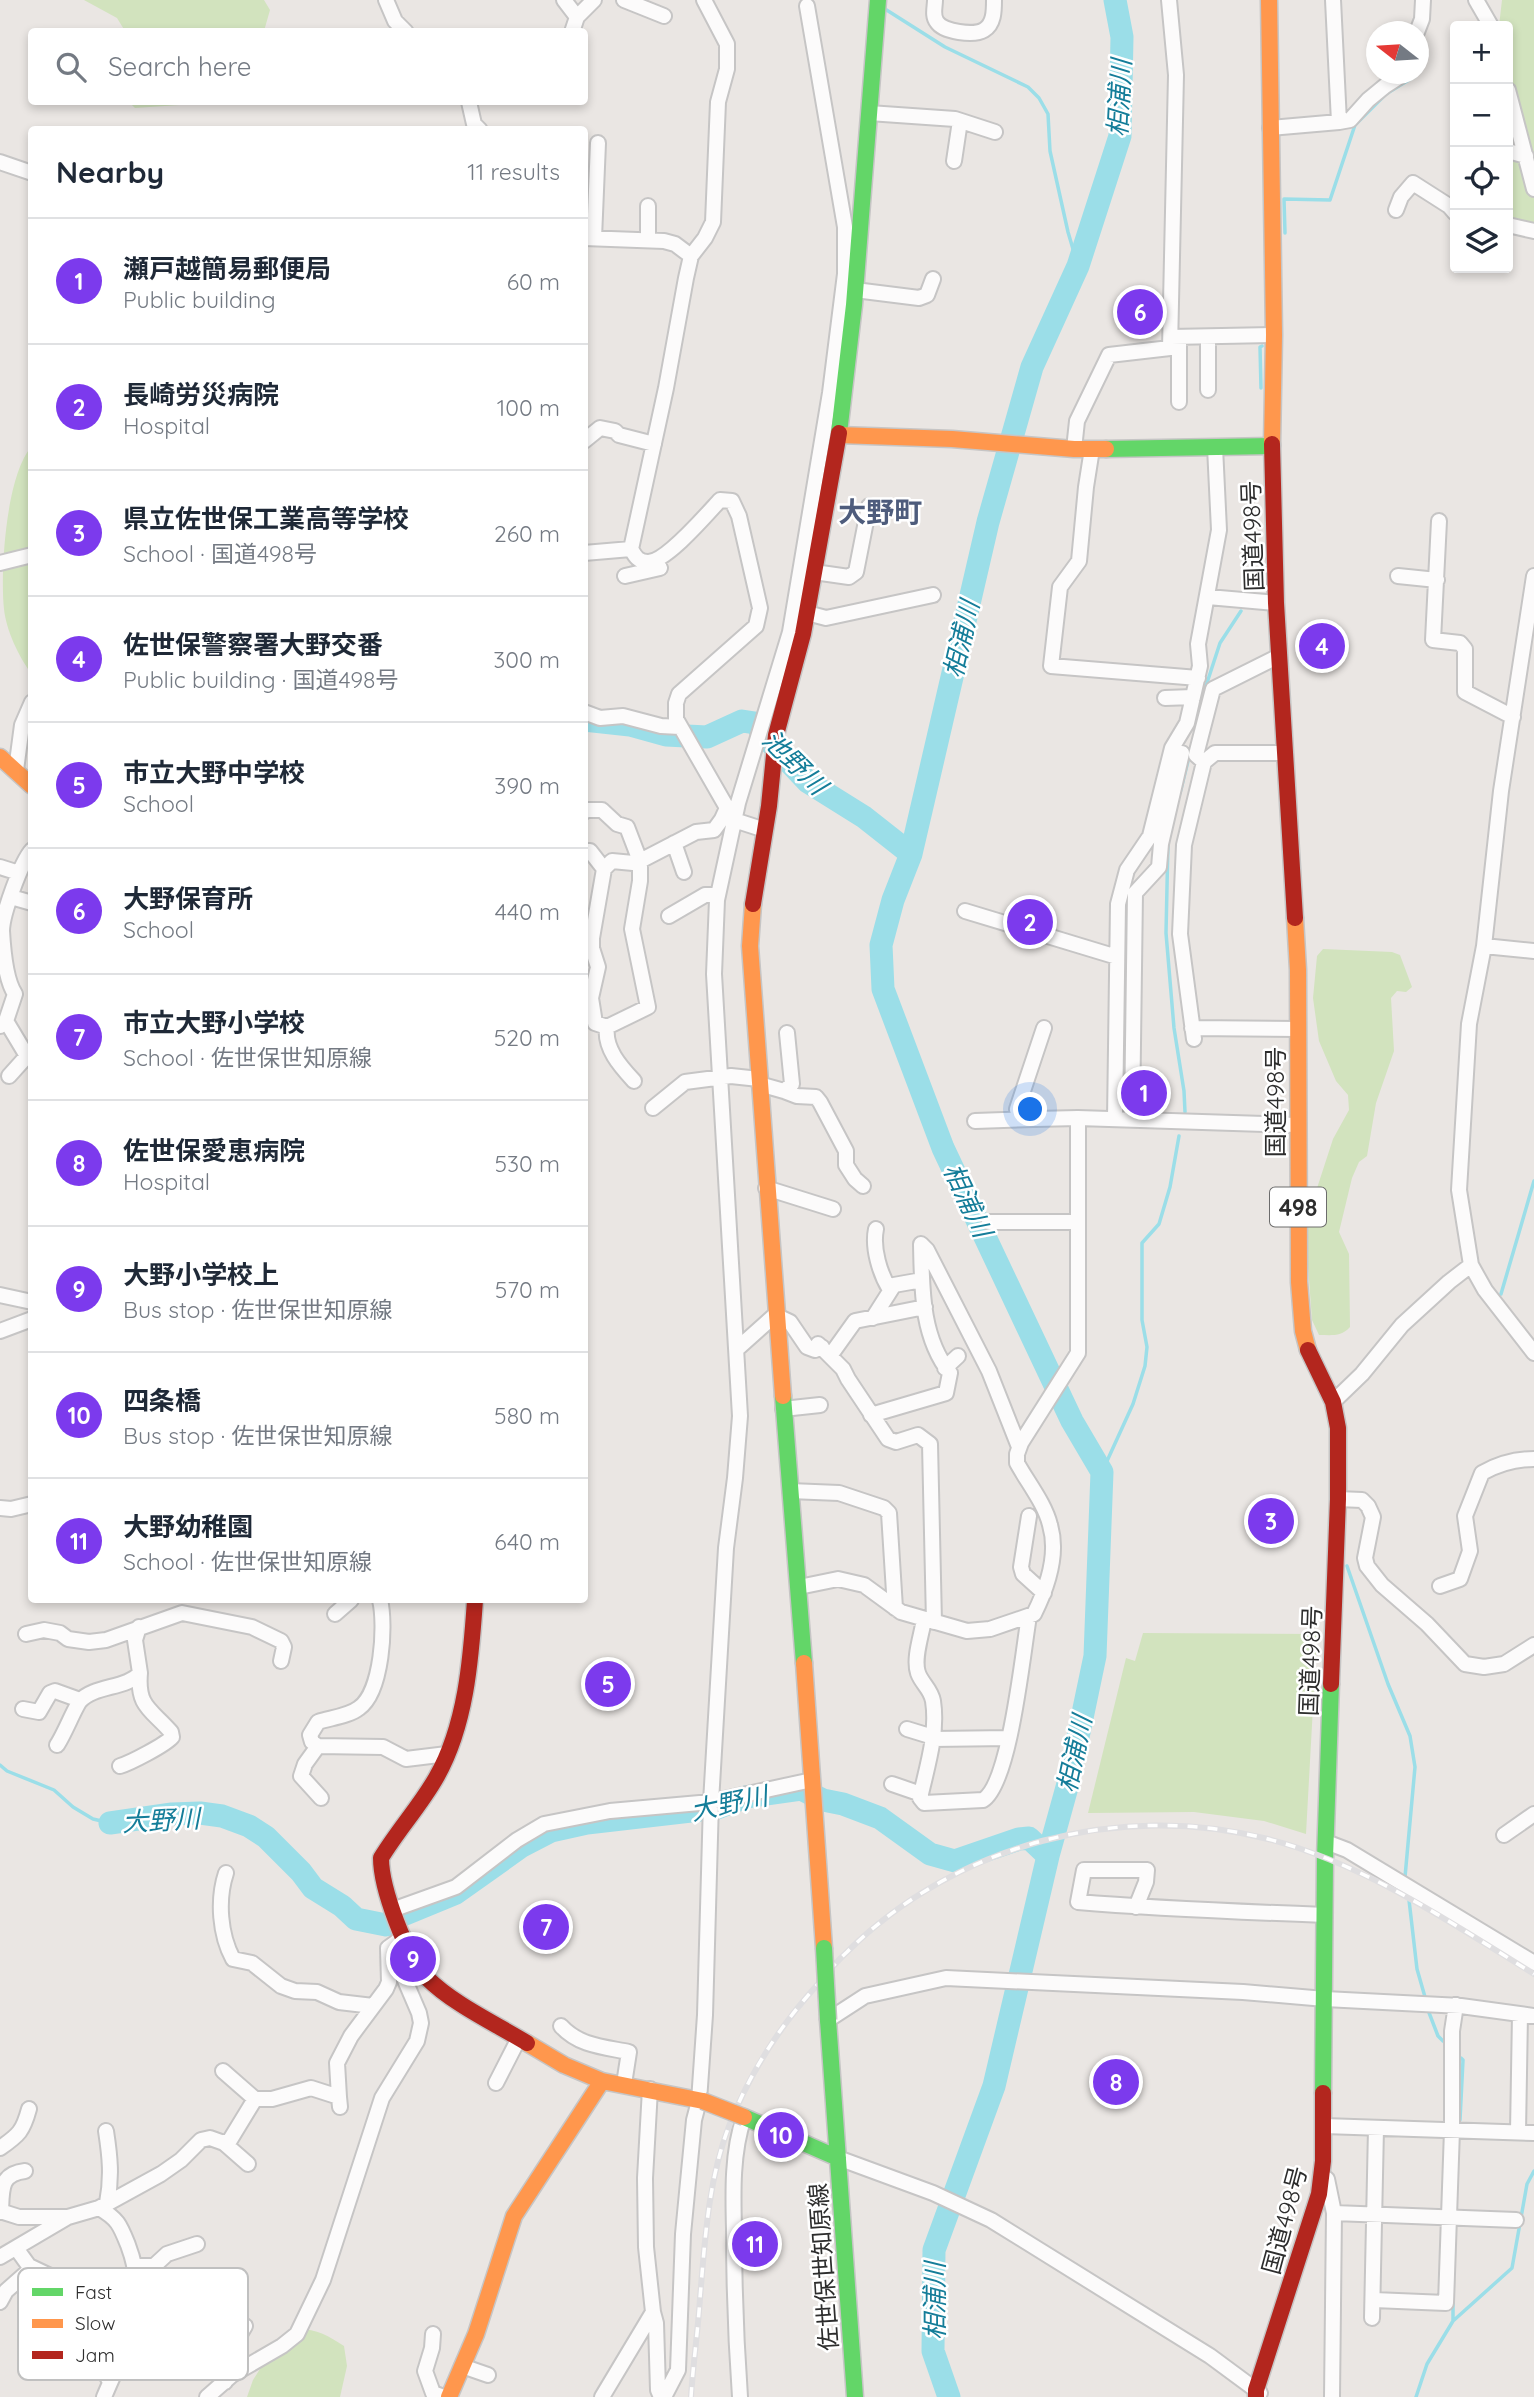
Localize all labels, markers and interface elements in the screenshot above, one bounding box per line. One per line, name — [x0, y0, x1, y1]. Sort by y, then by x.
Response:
north arrow — [1366, 21, 1429, 84]
map controls — [1450, 21, 1513, 273]
button: + — [1450, 21, 1513, 84]
search box — [28, 28, 588, 105]
icon: search — [52, 48, 90, 86]
text: Search here — [108, 50, 252, 83]
water label: 相浦川 — [1100, 55, 1138, 138]
button: − — [1450, 84, 1513, 147]
button: locate — [1450, 147, 1513, 210]
text: Nearby — [56, 153, 164, 191]
text: 11 results — [467, 157, 560, 186]
button: layers — [1450, 210, 1513, 273]
text: 瀬戸越簡易郵便局 — [123, 252, 331, 285]
text: 1 — [75, 267, 83, 296]
text: 60 m — [507, 267, 560, 296]
text: Public building — [123, 285, 276, 314]
pin: 6 — [1117, 286, 1163, 338]
text: 長崎労災病院 — [123, 378, 279, 411]
text: 2 — [72, 393, 86, 422]
text: 100 m — [497, 393, 560, 422]
text: Hospital — [123, 411, 210, 440]
street label: 国道498号 — [1235, 480, 1269, 592]
district label: 大野町 — [838, 494, 922, 529]
text: 県立佐世保工業高等学校 — [123, 502, 409, 535]
text: 3 — [73, 519, 85, 548]
text: 260 m — [494, 519, 560, 548]
text: School · 国道498号 — [123, 539, 317, 568]
water label: 相浦川 — [936, 594, 987, 681]
pin: 4 — [1299, 620, 1345, 672]
text: 佐世保警察署大野交番 — [123, 628, 383, 661]
text: 4 — [72, 645, 86, 674]
text: 300 m — [493, 645, 560, 674]
text: Public building · 国道498号 — [123, 665, 399, 694]
water label: 池野川 — [756, 723, 836, 803]
text: 市立大野中学校 — [123, 756, 305, 789]
text: 5 — [72, 771, 86, 800]
text: 390 m — [494, 771, 560, 800]
text: School — [123, 789, 194, 818]
text: 大野保育所 — [123, 882, 253, 915]
pin: 2 — [1007, 896, 1053, 948]
text: 6 — [73, 897, 85, 926]
text: 440 m — [495, 897, 560, 926]
text: School — [123, 915, 194, 944]
text: 市立大野小学校 — [123, 1006, 305, 1039]
text: 7 — [73, 1023, 85, 1052]
text: 520 m — [494, 1023, 560, 1052]
text: School · 佐世保世知原線 — [123, 1043, 372, 1072]
street label: 国道498号 — [1260, 1047, 1290, 1157]
pin: 1 — [1121, 1067, 1167, 1119]
your location — [1013, 1092, 1047, 1126]
text: 佐世保愛恵病院 — [123, 1134, 305, 1167]
text: 8 — [73, 1149, 85, 1178]
text: 530 m — [494, 1149, 560, 1178]
water label: 相浦川 — [937, 1158, 1001, 1245]
text: Hospital — [123, 1167, 210, 1196]
road number: 498 — [1270, 1188, 1326, 1226]
text: 大野小学校上 — [123, 1258, 279, 1291]
text: 9 — [72, 1275, 86, 1304]
text: 570 m — [495, 1275, 560, 1304]
text: Bus stop · 佐世保世知原線 — [123, 1295, 392, 1324]
text: 四条橋 — [123, 1384, 201, 1417]
text: 10 — [67, 1401, 91, 1430]
text: 580 m — [494, 1401, 560, 1430]
text: Bus stop · 佐世保世知原線 — [123, 1421, 392, 1450]
pin: 3 — [1248, 1495, 1294, 1547]
text: 大野幼稚園 — [123, 1510, 253, 1543]
text: 11 — [70, 1527, 88, 1556]
text: 640 m — [494, 1527, 560, 1556]
text: School · 佐世保世知原線 — [123, 1547, 372, 1576]
street label: 国道498号 — [1293, 1605, 1327, 1717]
pin: 5 — [585, 1658, 631, 1710]
water label: 相浦川 — [1050, 1709, 1099, 1796]
water label: 大野川 — [687, 1778, 774, 1827]
water label: 大野川 — [121, 1801, 204, 1839]
pin: 7 — [523, 1901, 569, 1953]
pin: 9 — [390, 1933, 436, 1985]
pin: 8 — [1093, 2056, 1139, 2108]
pin: 10 — [758, 2109, 804, 2161]
street label: 国道498号 — [1255, 2163, 1313, 2277]
street label: 佐世保世知原線 — [802, 2182, 844, 2352]
pin: 11 — [732, 2218, 778, 2270]
water label: 相浦川 — [918, 2259, 951, 2340]
legend — [18, 2268, 248, 2380]
text: Fast — [75, 2280, 112, 2304]
text: Slow — [75, 2311, 116, 2335]
text: Jam — [75, 2343, 115, 2367]

